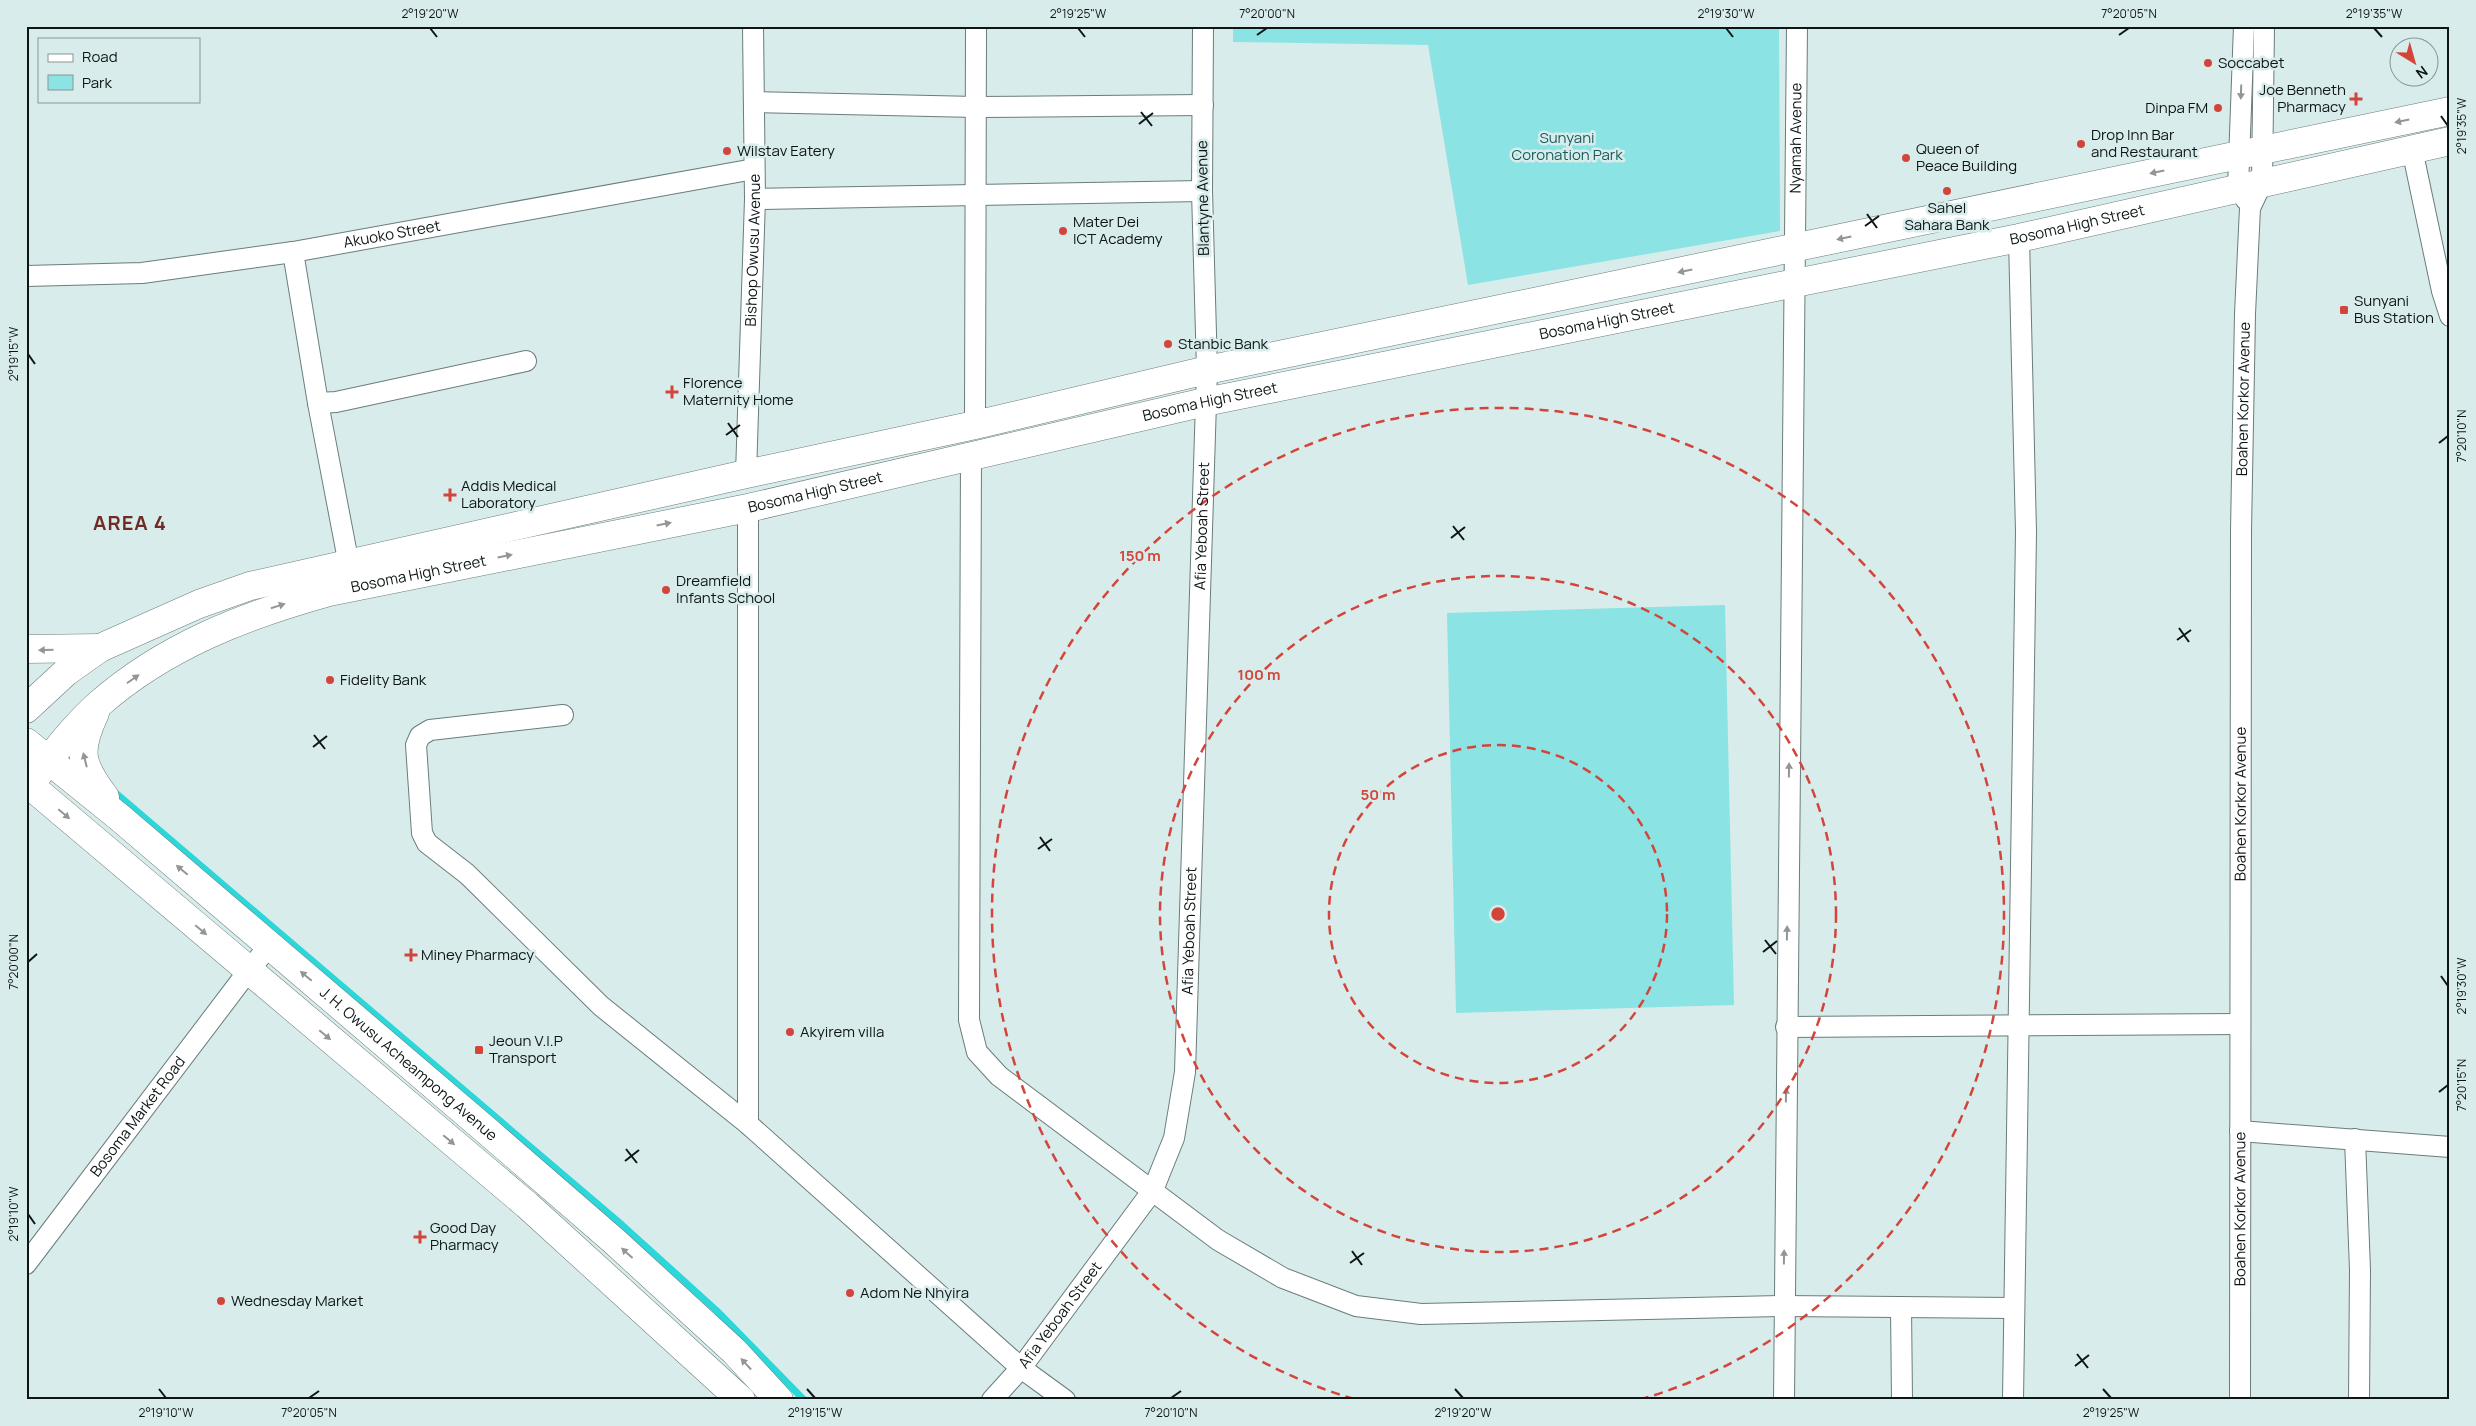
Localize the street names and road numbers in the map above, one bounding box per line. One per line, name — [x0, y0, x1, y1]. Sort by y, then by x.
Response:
street label: Nyamah Avenue — [1784, 82, 1806, 193]
street label: Blantyne Avenue — [1191, 140, 1214, 256]
street label: Bishop Owusu Avenue — [740, 173, 765, 327]
street label: Bosoma High Street — [2008, 199, 2146, 250]
street label: Akuoko Street — [342, 215, 442, 253]
street label: Bosoma High Street — [1537, 297, 1676, 344]
street label: Boahen Korkor Avenue — [2231, 321, 2255, 476]
street label: Bosoma High Street — [1140, 377, 1279, 426]
street label: Afia Yeboah Street — [1189, 462, 1214, 590]
street label: Bosoma High Street — [746, 466, 885, 518]
street label: Bosoma High Street — [349, 550, 488, 597]
street label: Boahen Korkor Avenue — [2230, 727, 2251, 881]
street label: Afia Yeboah Street — [1176, 867, 1201, 995]
street label: J. H. Owusu Acheampong Avenue — [315, 982, 502, 1146]
street label: Bosoma Market Road — [85, 1052, 190, 1181]
street label: Boahen Korkor Avenue — [2229, 1132, 2250, 1286]
street label: Afia Yeboah Street — [1013, 1257, 1106, 1372]

